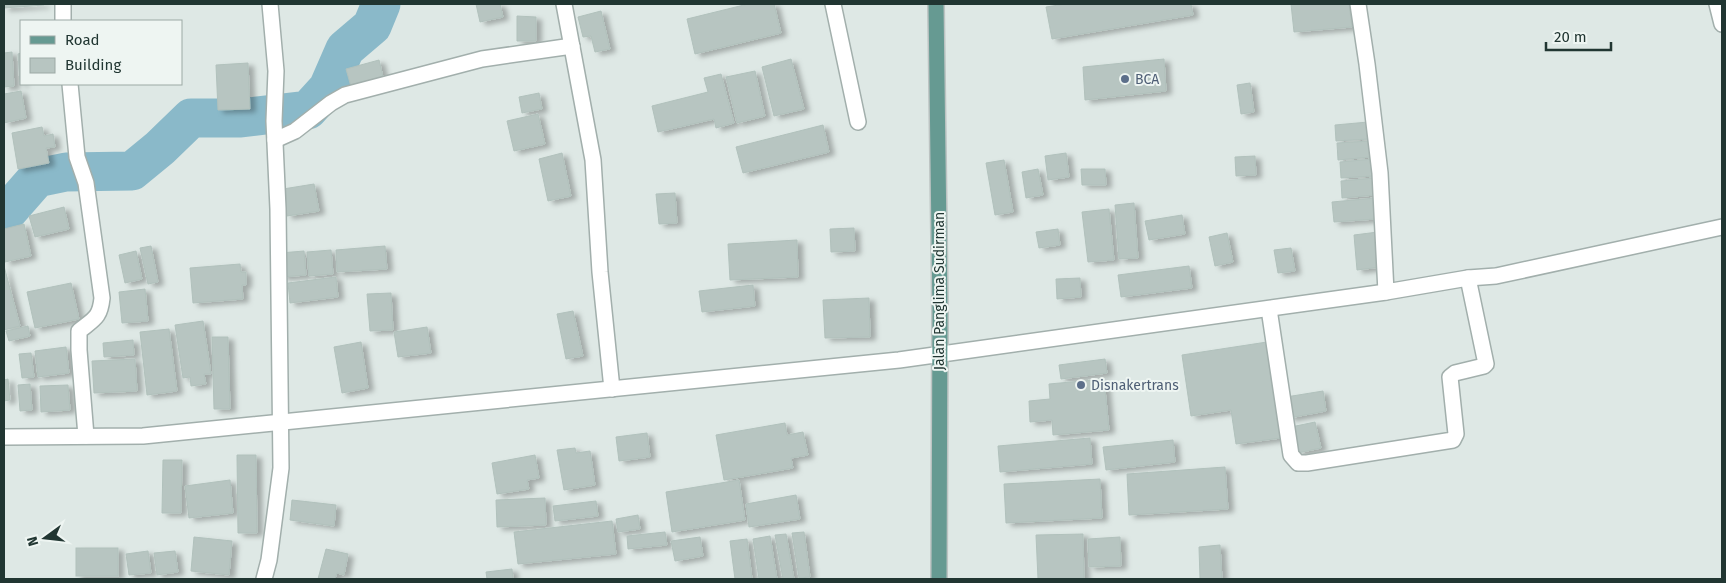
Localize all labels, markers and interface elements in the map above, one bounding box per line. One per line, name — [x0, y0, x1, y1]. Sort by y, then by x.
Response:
legend — [20, 20, 182, 85]
scale bar — [1546, 20, 1611, 52]
text: 20 m — [1554, 28, 1587, 46]
text: Road — [65, 31, 100, 49]
text: Building — [65, 56, 121, 74]
place label: BCA — [1135, 71, 1159, 88]
marker: BCA — [1119, 73, 1131, 85]
street label: Jalan Panglima Sudirman — [931, 212, 948, 370]
place label: Disnakertrans — [1091, 377, 1179, 394]
marker: Disnakertrans — [1075, 379, 1087, 391]
north arrow — [20, 513, 70, 563]
text: N — [24, 535, 42, 548]

